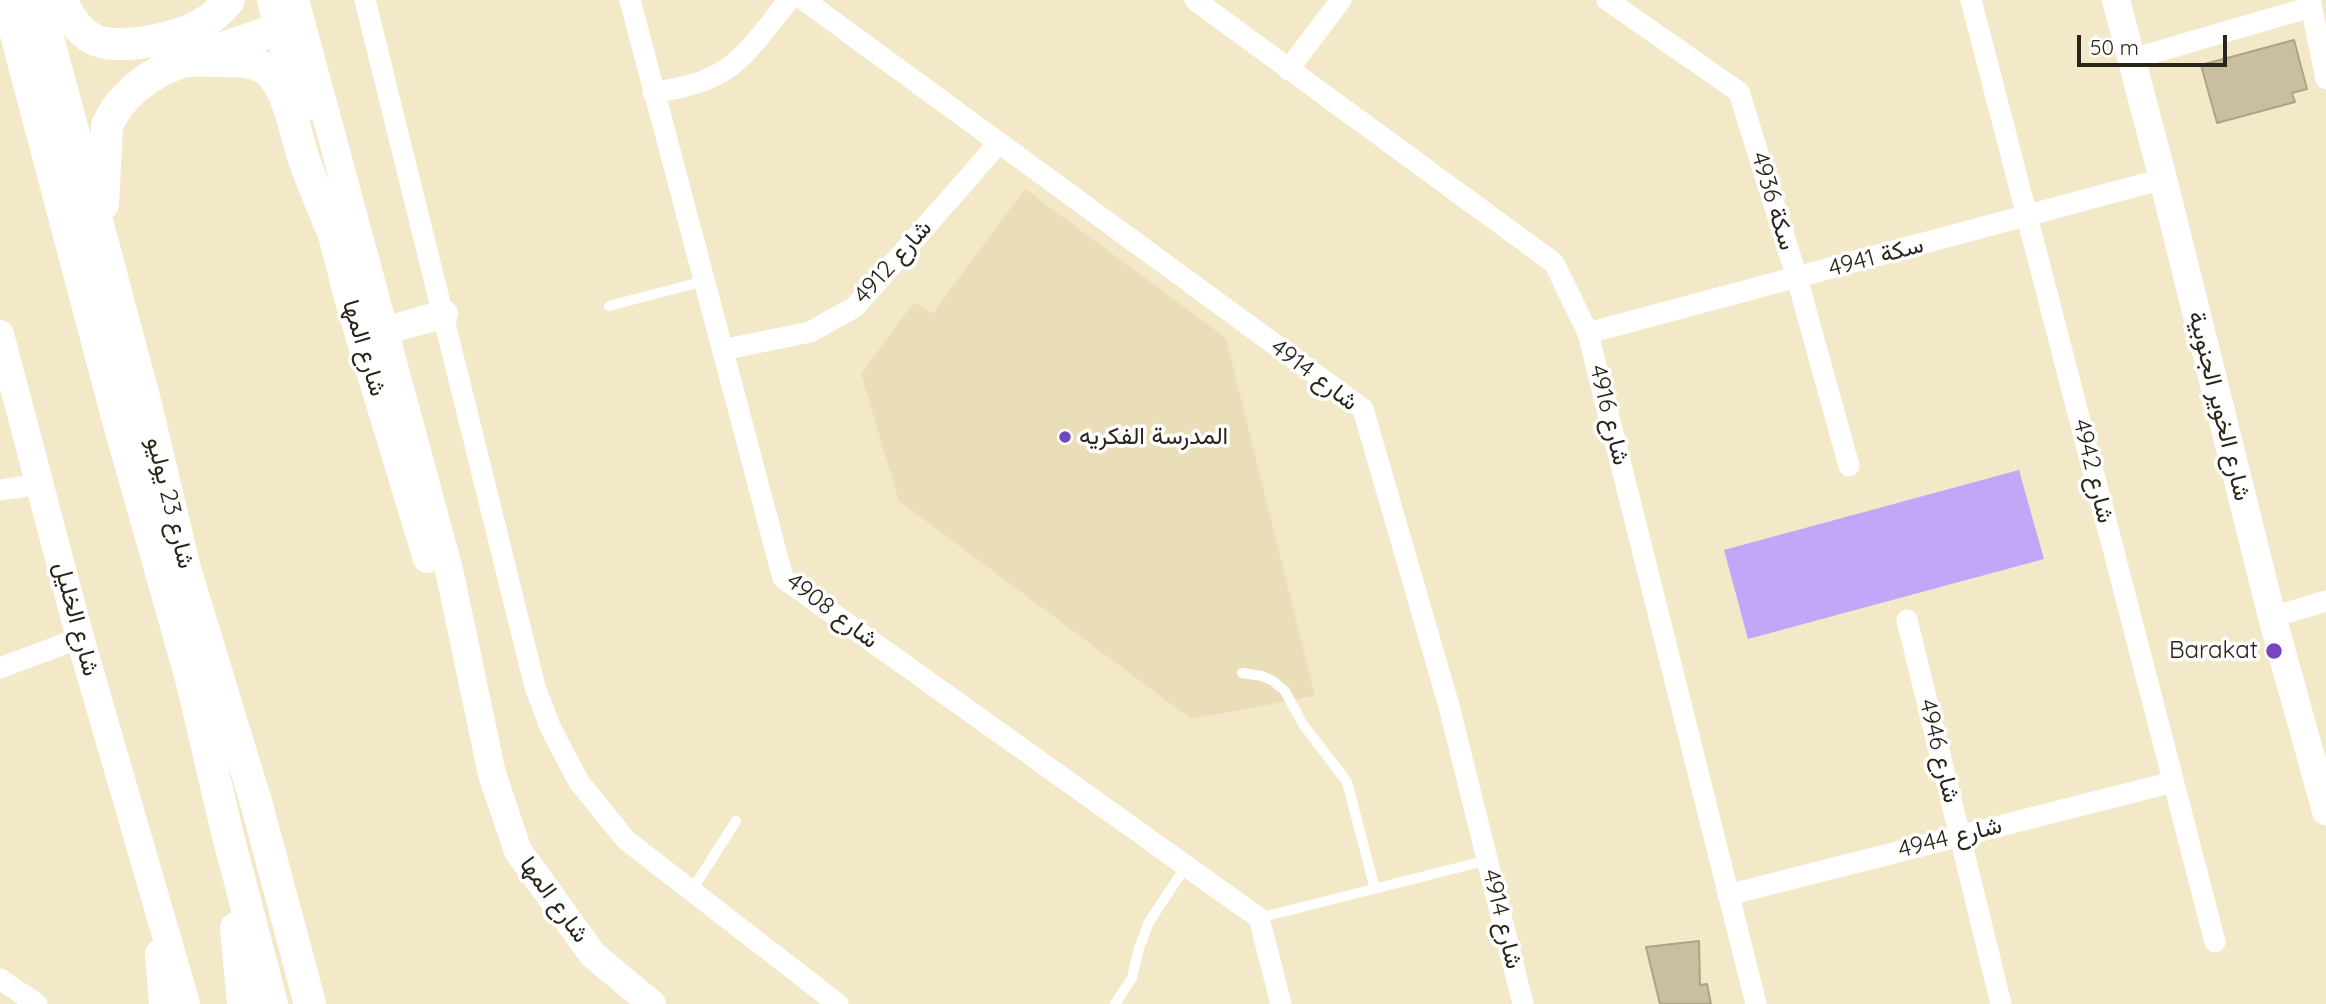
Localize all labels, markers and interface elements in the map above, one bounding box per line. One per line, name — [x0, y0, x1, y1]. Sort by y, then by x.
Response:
scale bar — [2081, 21, 2232, 65]
text: 50 m — [2090, 34, 2139, 60]
street label: سكة 4936 — [1744, 148, 1802, 254]
street label: 4912 شارع — [848, 214, 938, 310]
street label: سكة 4941 — [1825, 231, 1927, 283]
street label: شارع المها — [336, 296, 392, 400]
street label: شارع الخوير الجنوبية — [2182, 308, 2256, 504]
street label: 4914 شارع — [1265, 333, 1363, 417]
street label: 4916 شارع — [1583, 362, 1635, 468]
street label: 4942 شارع — [2066, 416, 2120, 526]
place label: المدرسة الفكريه — [1079, 423, 1228, 451]
marker: المدرسة الفكريه — [1057, 429, 1073, 445]
street label: شارع 23 يوليو — [140, 434, 200, 572]
street label: شارع الخليل — [47, 559, 105, 679]
street label: 4908 شارع — [780, 567, 884, 655]
place label: Barakat — [2169, 637, 2258, 665]
marker: Barakat — [2264, 641, 2284, 661]
street label: 4946 شارع — [1912, 696, 1966, 806]
street label: 4944 شارع — [1895, 811, 2005, 865]
street label: شارع المها — [513, 851, 595, 949]
street label: 4914 شارع — [1476, 866, 1528, 972]

